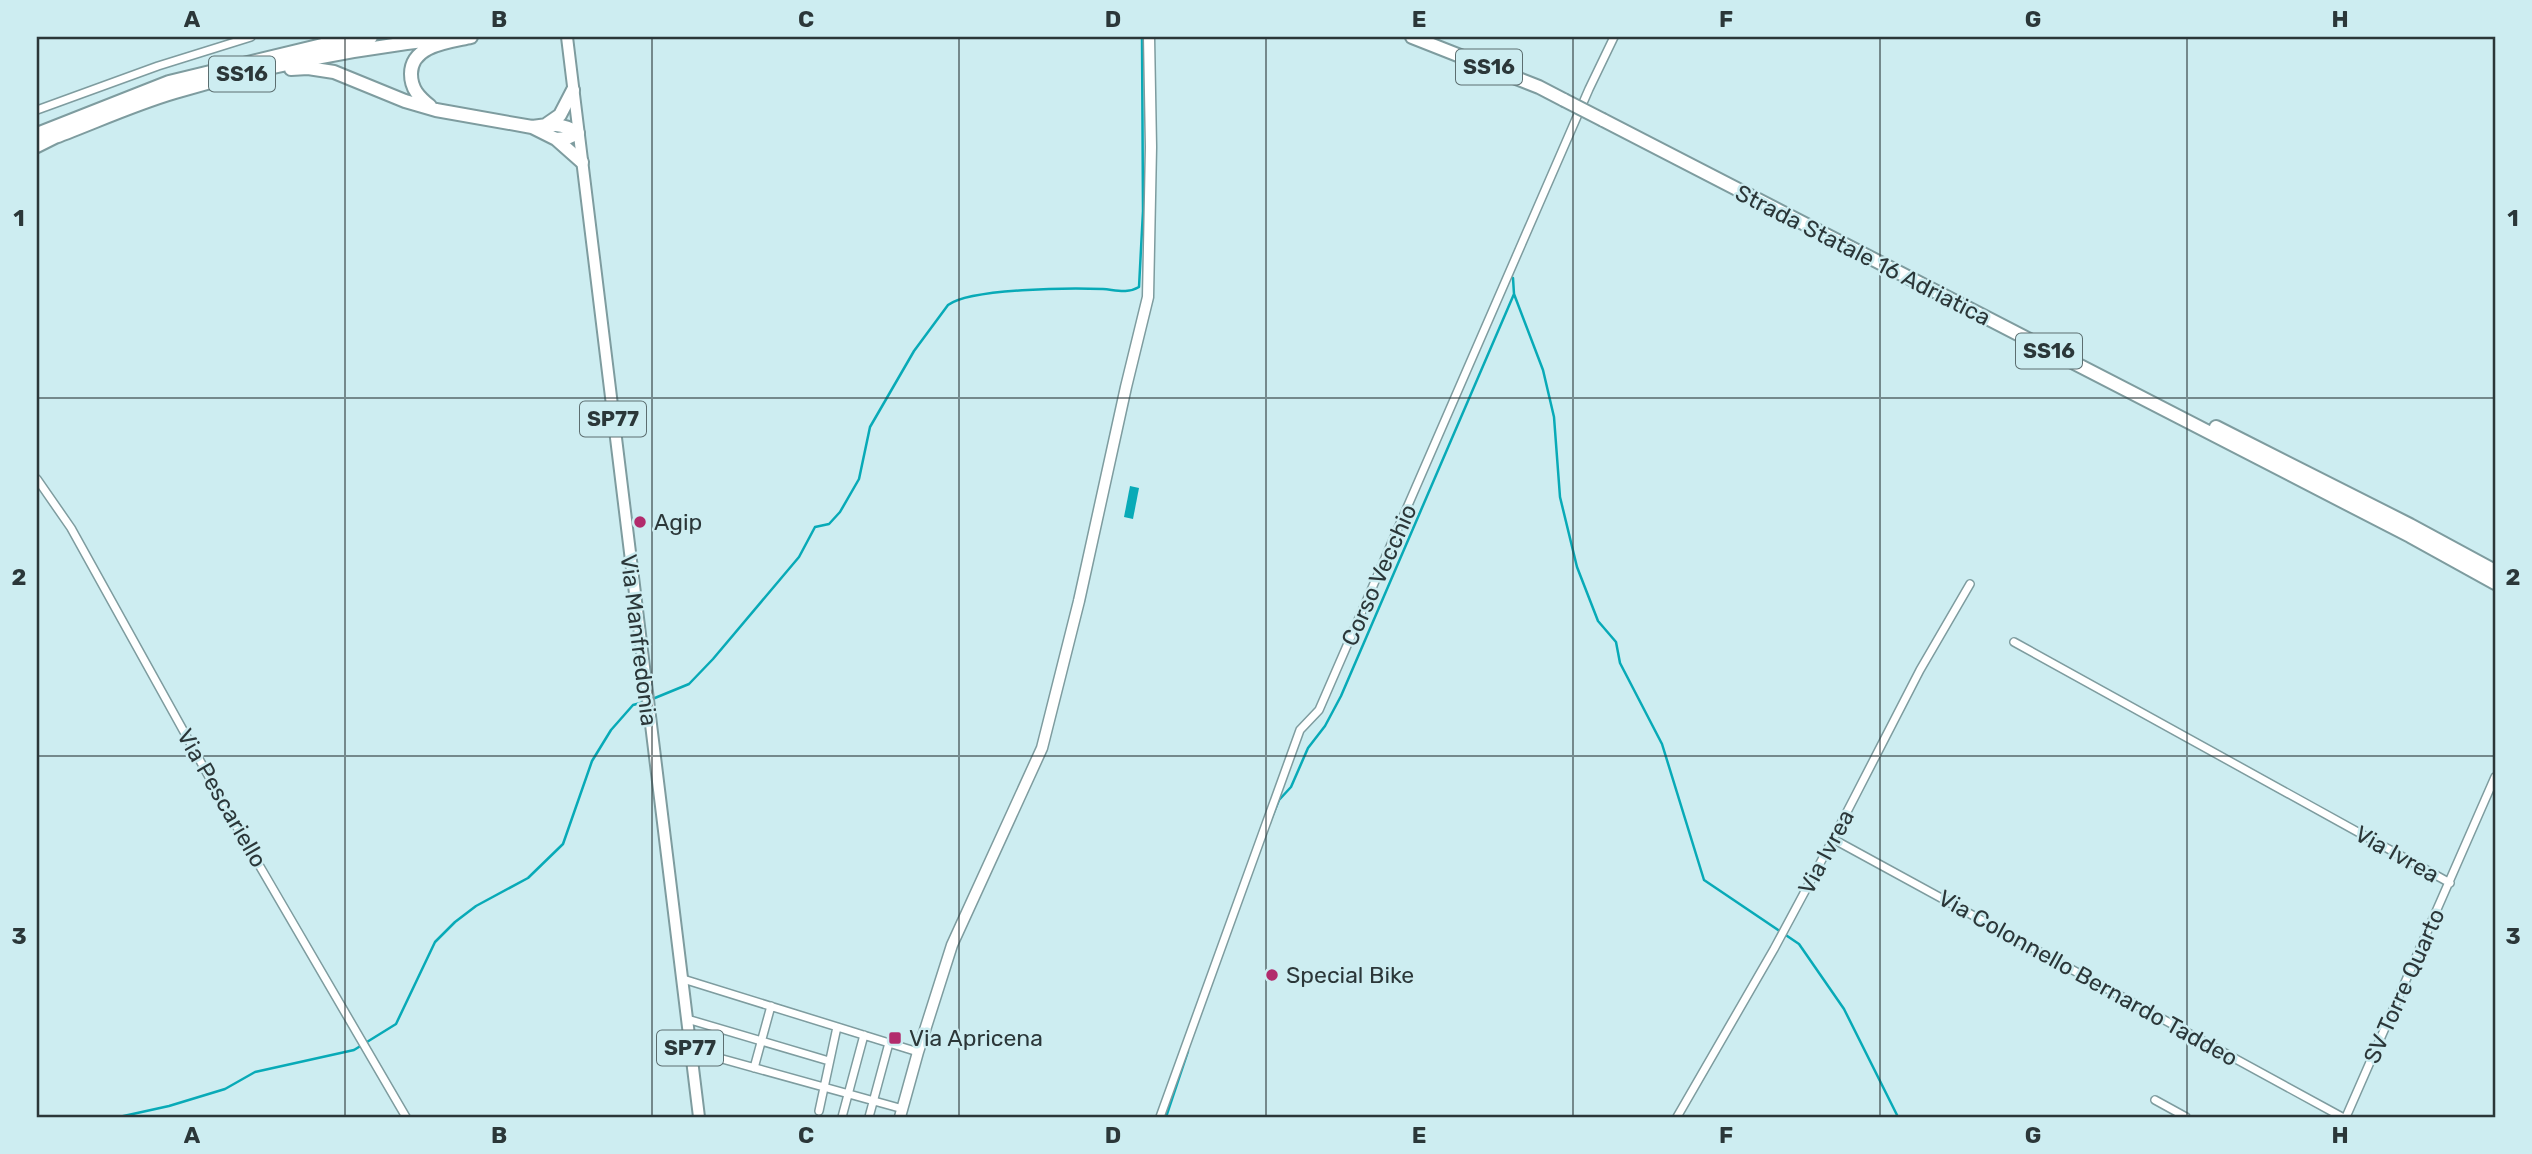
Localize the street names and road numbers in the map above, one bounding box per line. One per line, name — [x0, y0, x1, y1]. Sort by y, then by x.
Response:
road number: SS16 — [1456, 50, 1522, 84]
road number: SS16 — [209, 56, 275, 92]
street label: Strada Statale 16 Adriatica — [1731, 178, 1995, 332]
road number: SS16 — [2016, 334, 2082, 368]
road number: SP77 — [580, 402, 646, 436]
street label: Corso Vecchio — [1335, 500, 1423, 650]
street label: Via Manfredonia — [615, 552, 663, 728]
street label: Via Pescariello — [171, 724, 273, 872]
street label: Via Ivrea — [1792, 805, 1860, 899]
street label: Via Ivrea — [2350, 819, 2444, 889]
street label: Via Colonnello Bernardo Taddeo — [1933, 884, 2243, 1072]
street label: SV Torre Quarto — [2357, 904, 2451, 1068]
road number: SP77 — [657, 1030, 723, 1066]

